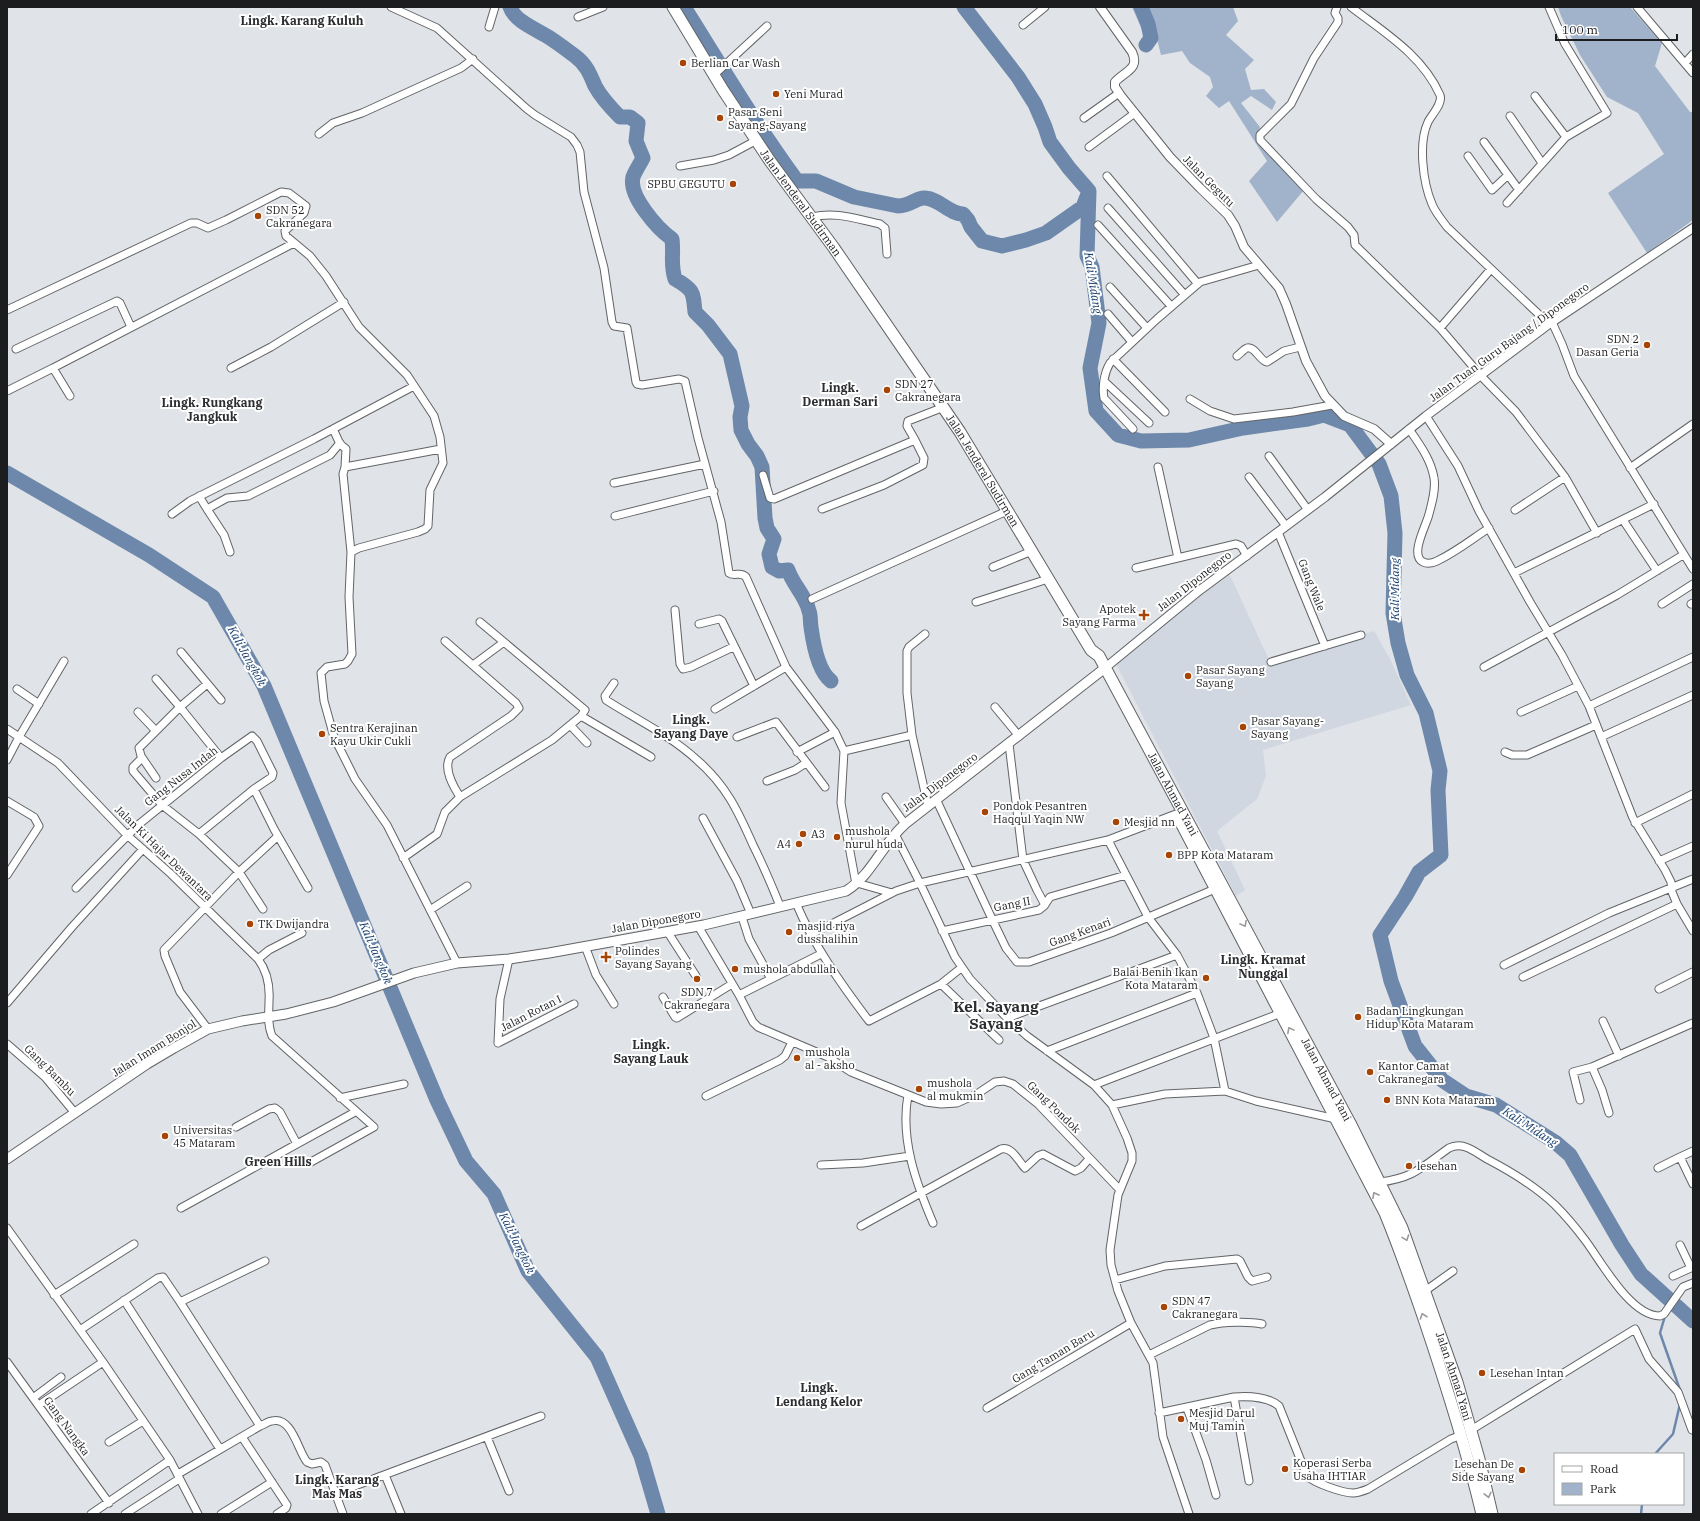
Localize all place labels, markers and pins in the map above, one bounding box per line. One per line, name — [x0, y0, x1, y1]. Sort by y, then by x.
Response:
place label: Berlian Car Wash — [691, 56, 780, 70]
marker: Berlian Car Wash — [678, 58, 688, 68]
place label: Yeni Murad — [784, 87, 843, 101]
marker: Yeni Murad — [771, 89, 781, 99]
place label: Pasar Seni Sayang-Sayang — [728, 105, 806, 132]
marker: Pasar Seni Sayang-Sayang — [715, 113, 725, 123]
place label: SPBU GEGUTU — [647, 177, 725, 191]
marker: SPBU GEGUTU — [728, 179, 738, 189]
place label: SDN 52 Cakranegara — [266, 203, 332, 230]
marker: SDN 52 Cakranegara — [253, 211, 263, 221]
place label: SDN 2 Dasan Geria — [1576, 332, 1639, 359]
marker: SDN 2 Dasan Geria — [1642, 340, 1652, 350]
place label: SDN 27 Cakranegara — [895, 377, 961, 404]
marker: SDN 27 Cakranegara — [882, 385, 892, 395]
place label: Apotek Sayang Farma — [1063, 602, 1137, 629]
marker: Apotek Sayang Farma — [1139, 610, 1149, 620]
place label: Pasar Sayang Sayang — [1196, 663, 1265, 690]
marker: Pasar Sayang Sayang — [1183, 671, 1193, 681]
place label: Pasar Sayang- Sayang — [1251, 714, 1324, 741]
place label: Sentra Kerajinan Kayu Ukir Cukli — [330, 721, 418, 748]
marker: Pasar Sayang- Sayang — [1238, 722, 1248, 732]
marker: Sentra Kerajinan Kayu Ukir Cukli — [317, 729, 327, 739]
place label: Pondok Pesantren Haqqul Yaqin NW — [993, 799, 1087, 826]
marker: Pondok Pesantren Haqqul Yaqin NW — [980, 807, 990, 817]
place label: Mesjid nn — [1124, 815, 1175, 829]
marker: Mesjid nn — [1111, 817, 1121, 827]
place label: mushola nurul huda — [845, 824, 903, 851]
place label: A3 — [811, 827, 825, 841]
marker: A3 — [798, 829, 808, 839]
marker: mushola nurul huda — [832, 832, 842, 842]
place label: A4 — [777, 837, 791, 851]
marker: A4 — [794, 839, 804, 849]
place label: BPP Kota Mataram — [1177, 848, 1274, 862]
marker: BPP Kota Mataram — [1164, 850, 1174, 860]
place label: TK Dwijandra — [258, 917, 329, 931]
marker: TK Dwijandra — [245, 919, 255, 929]
place label: masjid riya dusshalihin — [797, 919, 858, 946]
marker: masjid riya dusshalihin — [784, 927, 794, 937]
place label: Polindes Sayang Sayang — [615, 944, 692, 971]
marker: Polindes Sayang Sayang — [600, 951, 612, 963]
place label: mushola abdullah — [743, 962, 836, 976]
marker: mushola abdullah — [730, 964, 740, 974]
place label: Balai Benih Ikan Kota Mataram — [1113, 965, 1199, 992]
marker: Balai Benih Ikan Kota Mataram — [1201, 973, 1211, 983]
marker: SDN 7 Cakranegara — [692, 974, 702, 984]
place label: SDN 7 Cakranegara — [664, 985, 730, 1012]
place label: Badan Lingkungan Hidup Kota Mataram — [1366, 1004, 1474, 1031]
marker: Badan Lingkungan Hidup Kota Mataram — [1353, 1012, 1363, 1022]
place label: mushola al - aksho — [805, 1045, 855, 1072]
marker: mushola al - aksho — [792, 1053, 802, 1063]
place label: Kantor Camat Cakranegara — [1378, 1059, 1450, 1086]
marker: Kantor Camat Cakranegara — [1365, 1067, 1375, 1077]
place label: mushola al mukmin — [927, 1076, 984, 1103]
marker: mushola al mukmin — [914, 1084, 924, 1094]
place label: BNN Kota Mataram — [1395, 1093, 1495, 1107]
marker: BNN Kota Mataram — [1382, 1095, 1392, 1105]
place label: Universitas 45 Mataram — [173, 1123, 236, 1150]
marker: Universitas 45 Mataram — [160, 1131, 170, 1141]
place label: lesehan — [1417, 1159, 1457, 1173]
marker: lesehan — [1404, 1161, 1414, 1171]
place label: SDN 47 Cakranegara — [1172, 1294, 1238, 1321]
marker: SDN 47 Cakranegara — [1159, 1302, 1169, 1312]
place label: Lesehan Intan — [1490, 1366, 1564, 1380]
marker: Lesehan Intan — [1477, 1368, 1487, 1378]
place label: Mesjid Darul Muj Tamin — [1189, 1406, 1255, 1433]
marker: Mesjid Darul Muj Tamin — [1176, 1414, 1186, 1424]
place label: Koperasi Serba Usaha IHTIAR — [1293, 1456, 1372, 1483]
place label: Lesehan De Side Sayang — [1452, 1457, 1514, 1484]
marker: Koperasi Serba Usaha IHTIAR — [1280, 1464, 1290, 1474]
marker: Lesehan De Side Sayang — [1517, 1465, 1527, 1475]

